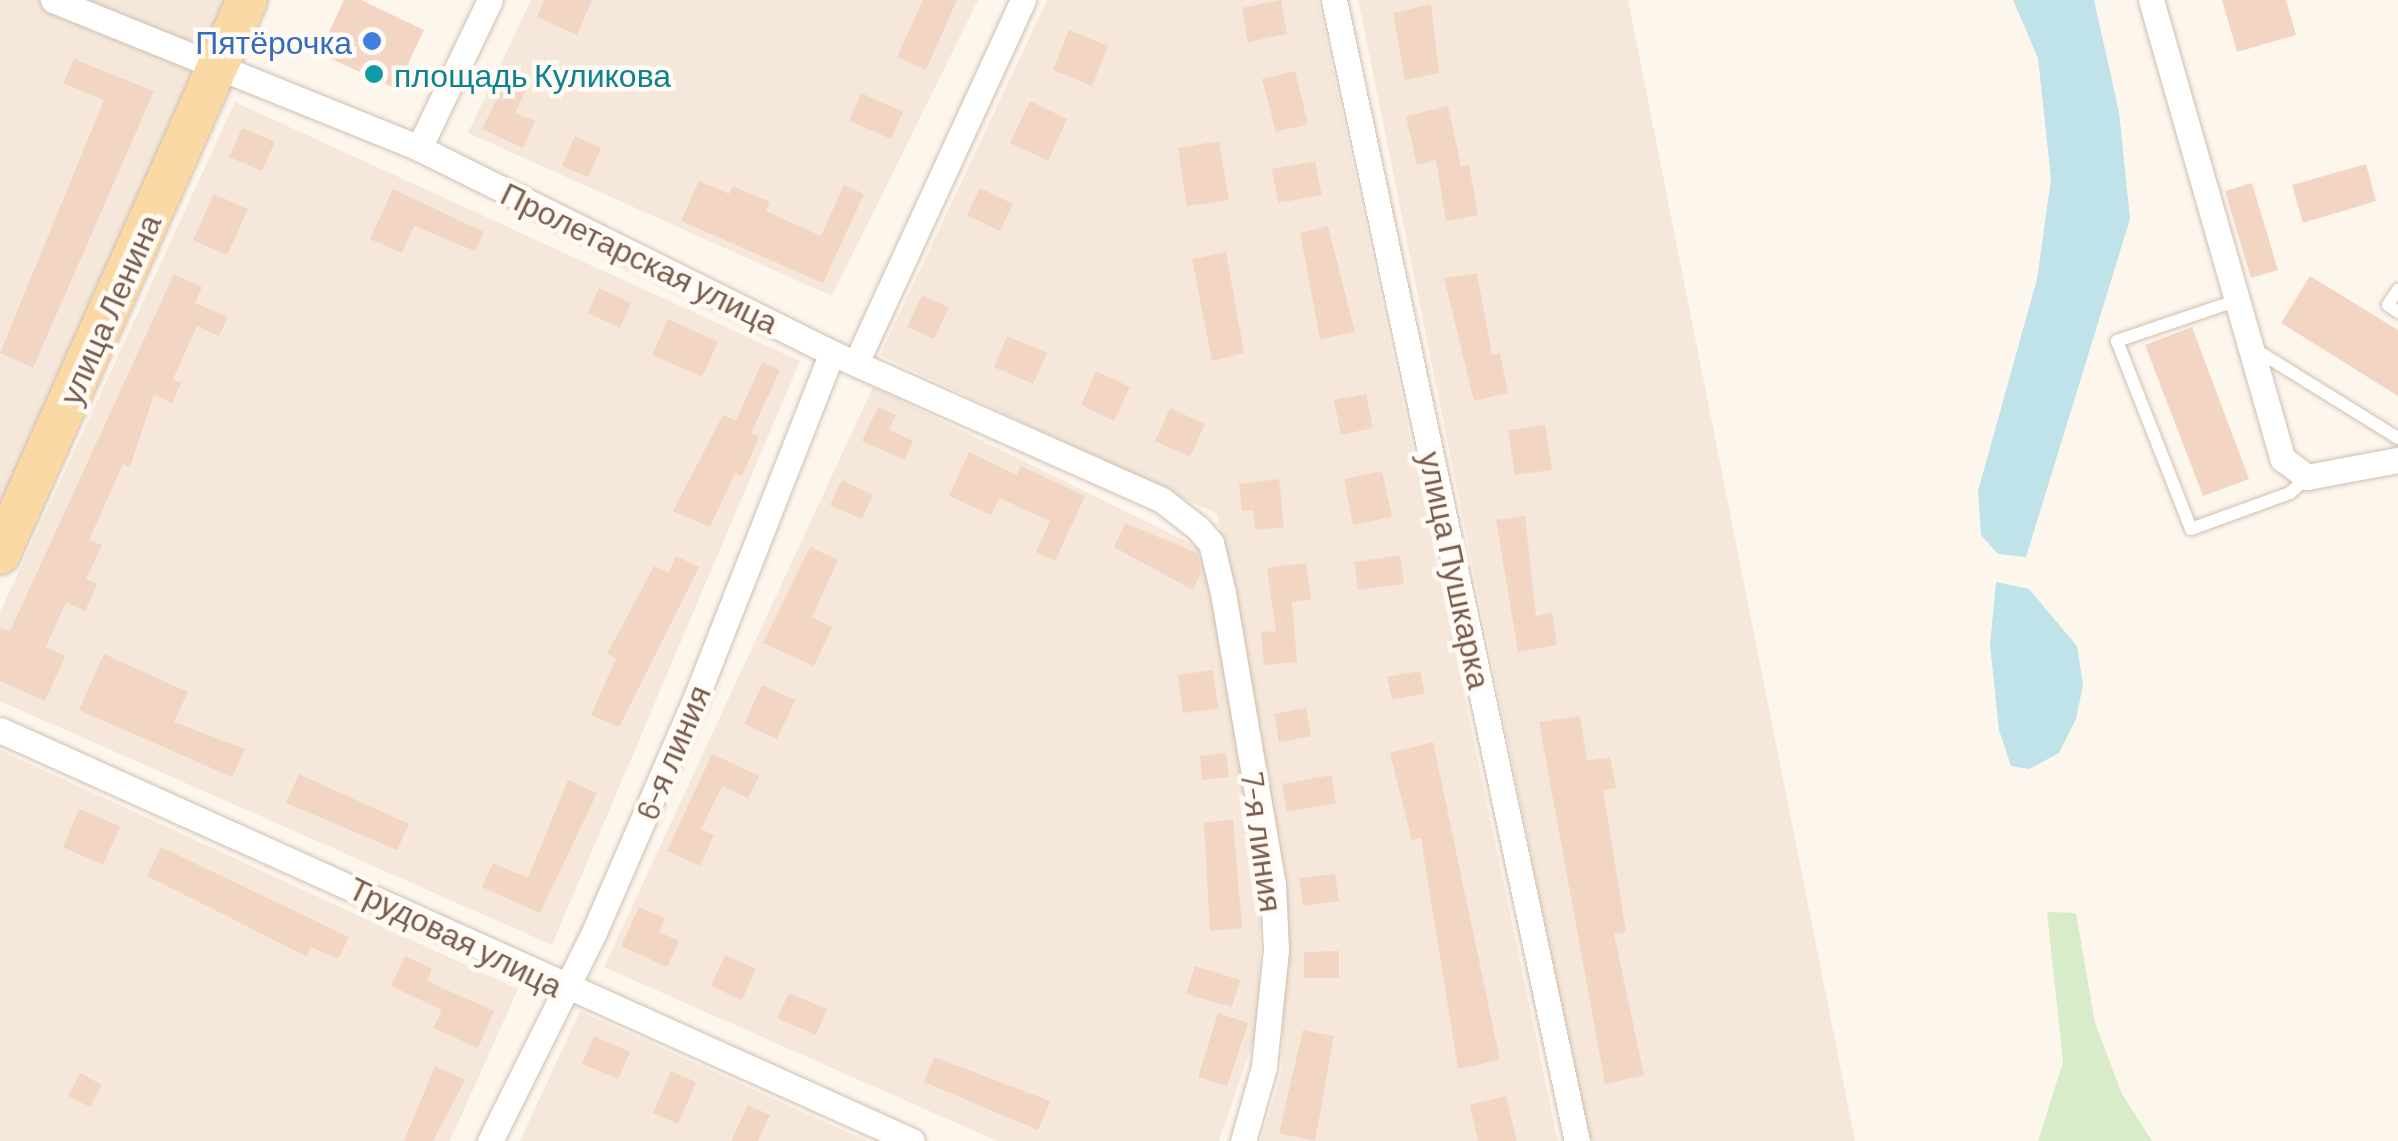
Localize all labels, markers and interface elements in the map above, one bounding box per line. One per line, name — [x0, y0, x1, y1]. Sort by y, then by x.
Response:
place label: Пятёрочка — [195, 22, 352, 60]
marker: Пятёрочка — [361, 30, 383, 52]
place label: площадь Куликова — [394, 55, 671, 93]
marker: площадь Куликова — [363, 63, 385, 85]
street label: Пролетарская улица — [495, 173, 785, 341]
street label: улица Ленина — [50, 208, 168, 410]
street label: улица Пушкарка — [1412, 448, 1500, 692]
street label: 6-я линия — [627, 679, 717, 825]
street label: 7-я линия — [1234, 770, 1292, 914]
street label: Трудовая улица — [343, 868, 569, 1004]

